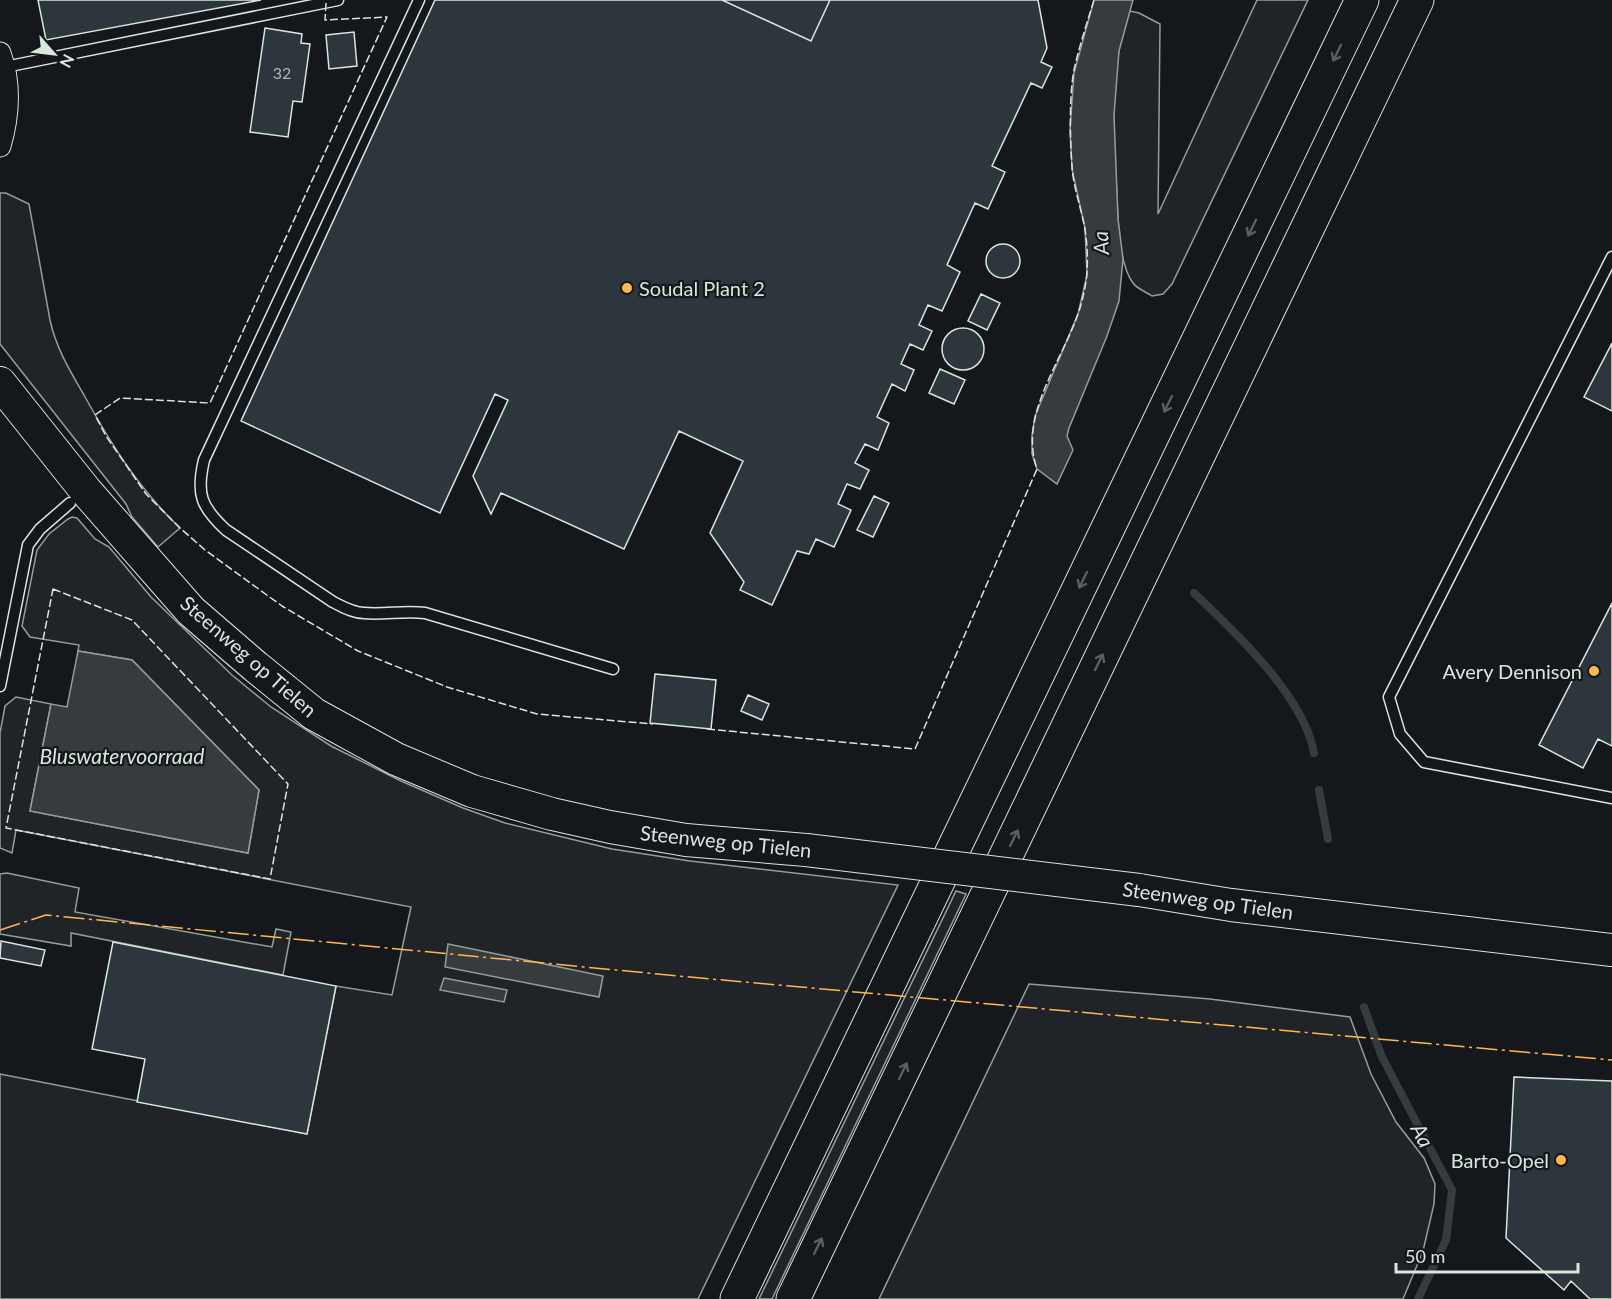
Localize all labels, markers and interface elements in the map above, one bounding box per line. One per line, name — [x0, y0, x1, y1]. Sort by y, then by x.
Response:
north arrow — [24, 24, 84, 84]
one-way arrow — [1331, 43, 1342, 61]
text: N — [56, 51, 79, 71]
house number: 32 — [273, 63, 291, 82]
one-way arrow — [1246, 219, 1258, 237]
water label: Aa — [1087, 230, 1113, 257]
place label: Soudal Plant 2 — [639, 276, 765, 300]
marker: Soudal Plant 2 — [620, 281, 634, 295]
one-way arrow — [1161, 395, 1173, 413]
one-way arrow — [1077, 570, 1088, 588]
street label: Steenweg op Tielen — [176, 591, 322, 721]
one-way arrow — [1094, 654, 1105, 672]
place label: Avery Dennison — [1443, 659, 1582, 683]
marker: Avery Dennison — [1587, 664, 1601, 678]
water label: Bluswatervoorraad — [40, 743, 204, 768]
street label: Steenweg op Tielen — [639, 820, 813, 862]
one-way arrow — [1009, 830, 1021, 848]
street label: Steenweg op Tielen — [1121, 876, 1295, 924]
one-way arrow — [897, 1062, 909, 1080]
water label: Aa — [1406, 1118, 1440, 1151]
place label: Barto-Opel — [1451, 1148, 1549, 1172]
marker: Barto-Opel — [1554, 1153, 1568, 1167]
scale bar — [1396, 1236, 1578, 1274]
one-way arrow — [812, 1238, 824, 1256]
text: 50 m — [1405, 1245, 1445, 1267]

